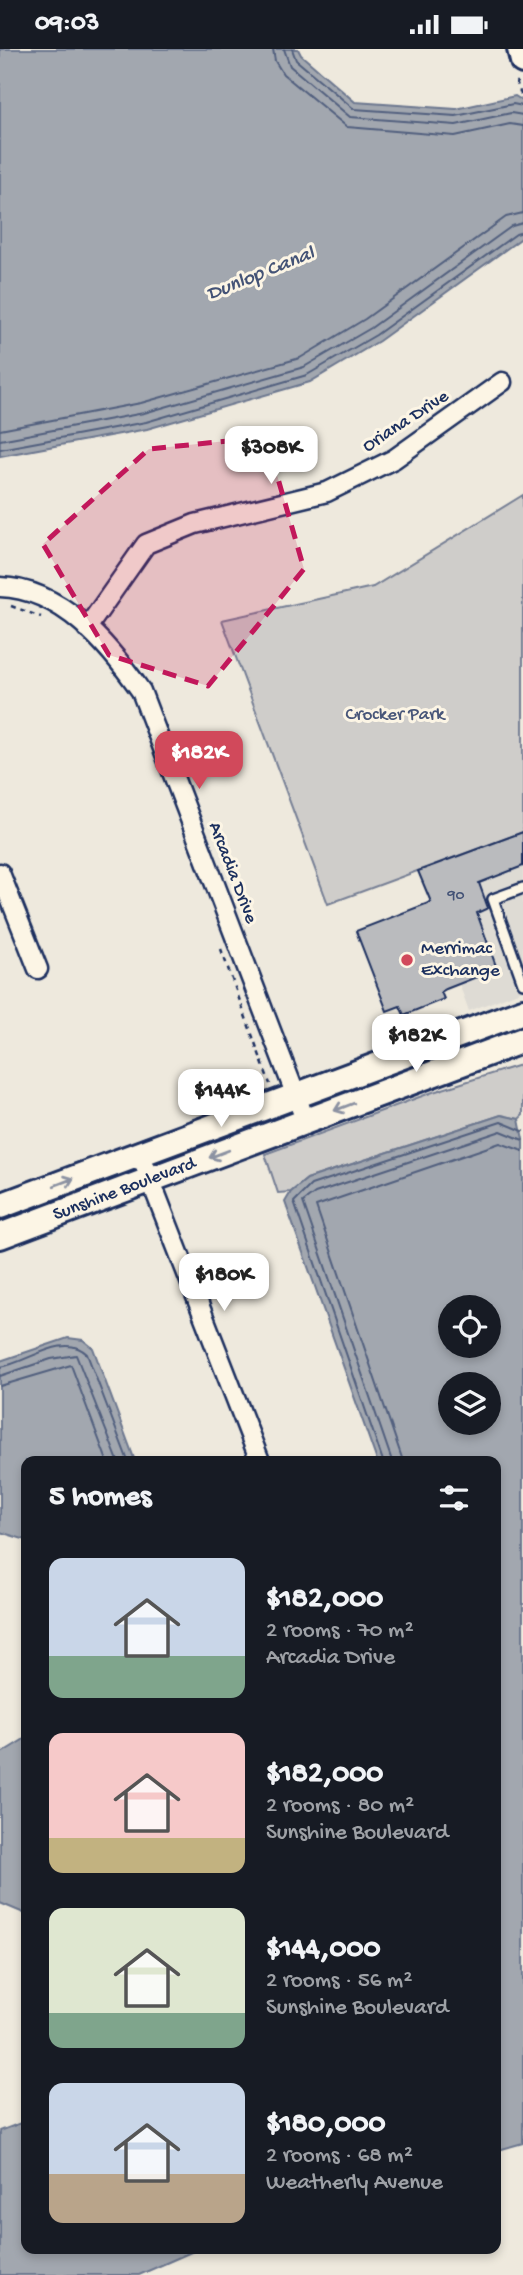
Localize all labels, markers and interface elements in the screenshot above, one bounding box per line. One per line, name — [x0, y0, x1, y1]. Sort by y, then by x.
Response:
text: 09:03 — [35, 9, 99, 40]
water label: Dunlop Canal — [204, 242, 320, 308]
street label: Oriana Drive — [359, 385, 454, 458]
pin: $308K — [222, 427, 320, 486]
text: $308K — [241, 435, 301, 462]
park label: Crocker Park — [345, 704, 446, 727]
pin: $182K — [150, 731, 248, 791]
text: $182K — [171, 740, 227, 767]
street label: Arcadia Drive — [202, 819, 262, 927]
house number: 90 — [446, 887, 465, 906]
place label: Merrimac Exchange — [421, 938, 500, 983]
marker: Merrimac Exchange — [399, 952, 415, 968]
pin: $182K — [367, 1014, 465, 1074]
text: $182K — [388, 1023, 444, 1050]
pin: $144K — [172, 1069, 270, 1129]
text: $144K — [194, 1078, 248, 1105]
one-way arrow — [334, 1102, 356, 1115]
one-way arrow — [209, 1149, 231, 1162]
street label: Sunshine Boulevard — [50, 1151, 201, 1227]
one-way arrow — [52, 1174, 74, 1187]
pin: $180K — [175, 1253, 273, 1313]
text: $180K — [195, 1262, 253, 1289]
map controls — [438, 1295, 501, 1435]
button: locate — [438, 1295, 501, 1358]
button: layers — [438, 1372, 501, 1435]
icon: filters — [435, 1479, 473, 1517]
text: 5 homes — [49, 1481, 151, 1516]
text: $182,000 — [266, 1583, 383, 1618]
icon: home — [105, 1586, 189, 1670]
text: 2 rooms · 70 m² — [266, 1618, 414, 1645]
text: Arcadia Drive — [266, 1645, 395, 1672]
text: $182,000 — [266, 1758, 383, 1793]
icon: home — [105, 1761, 189, 1845]
text: 2 rooms · 80 m² — [266, 1793, 414, 1820]
text: Sunshine Boulevard — [266, 1820, 448, 1847]
text: $144,000 — [266, 1933, 381, 1968]
icon: home — [105, 1936, 189, 2020]
text: 2 rooms · 56 m² — [266, 1968, 412, 1995]
text: Sunshine Boulevard — [266, 1995, 448, 2022]
text: $180,000 — [266, 2108, 386, 2143]
icon: home — [105, 2111, 189, 2195]
text: 2 rooms · 68 m² — [266, 2143, 413, 2170]
text: Weatherly Avenue — [266, 2170, 443, 2197]

